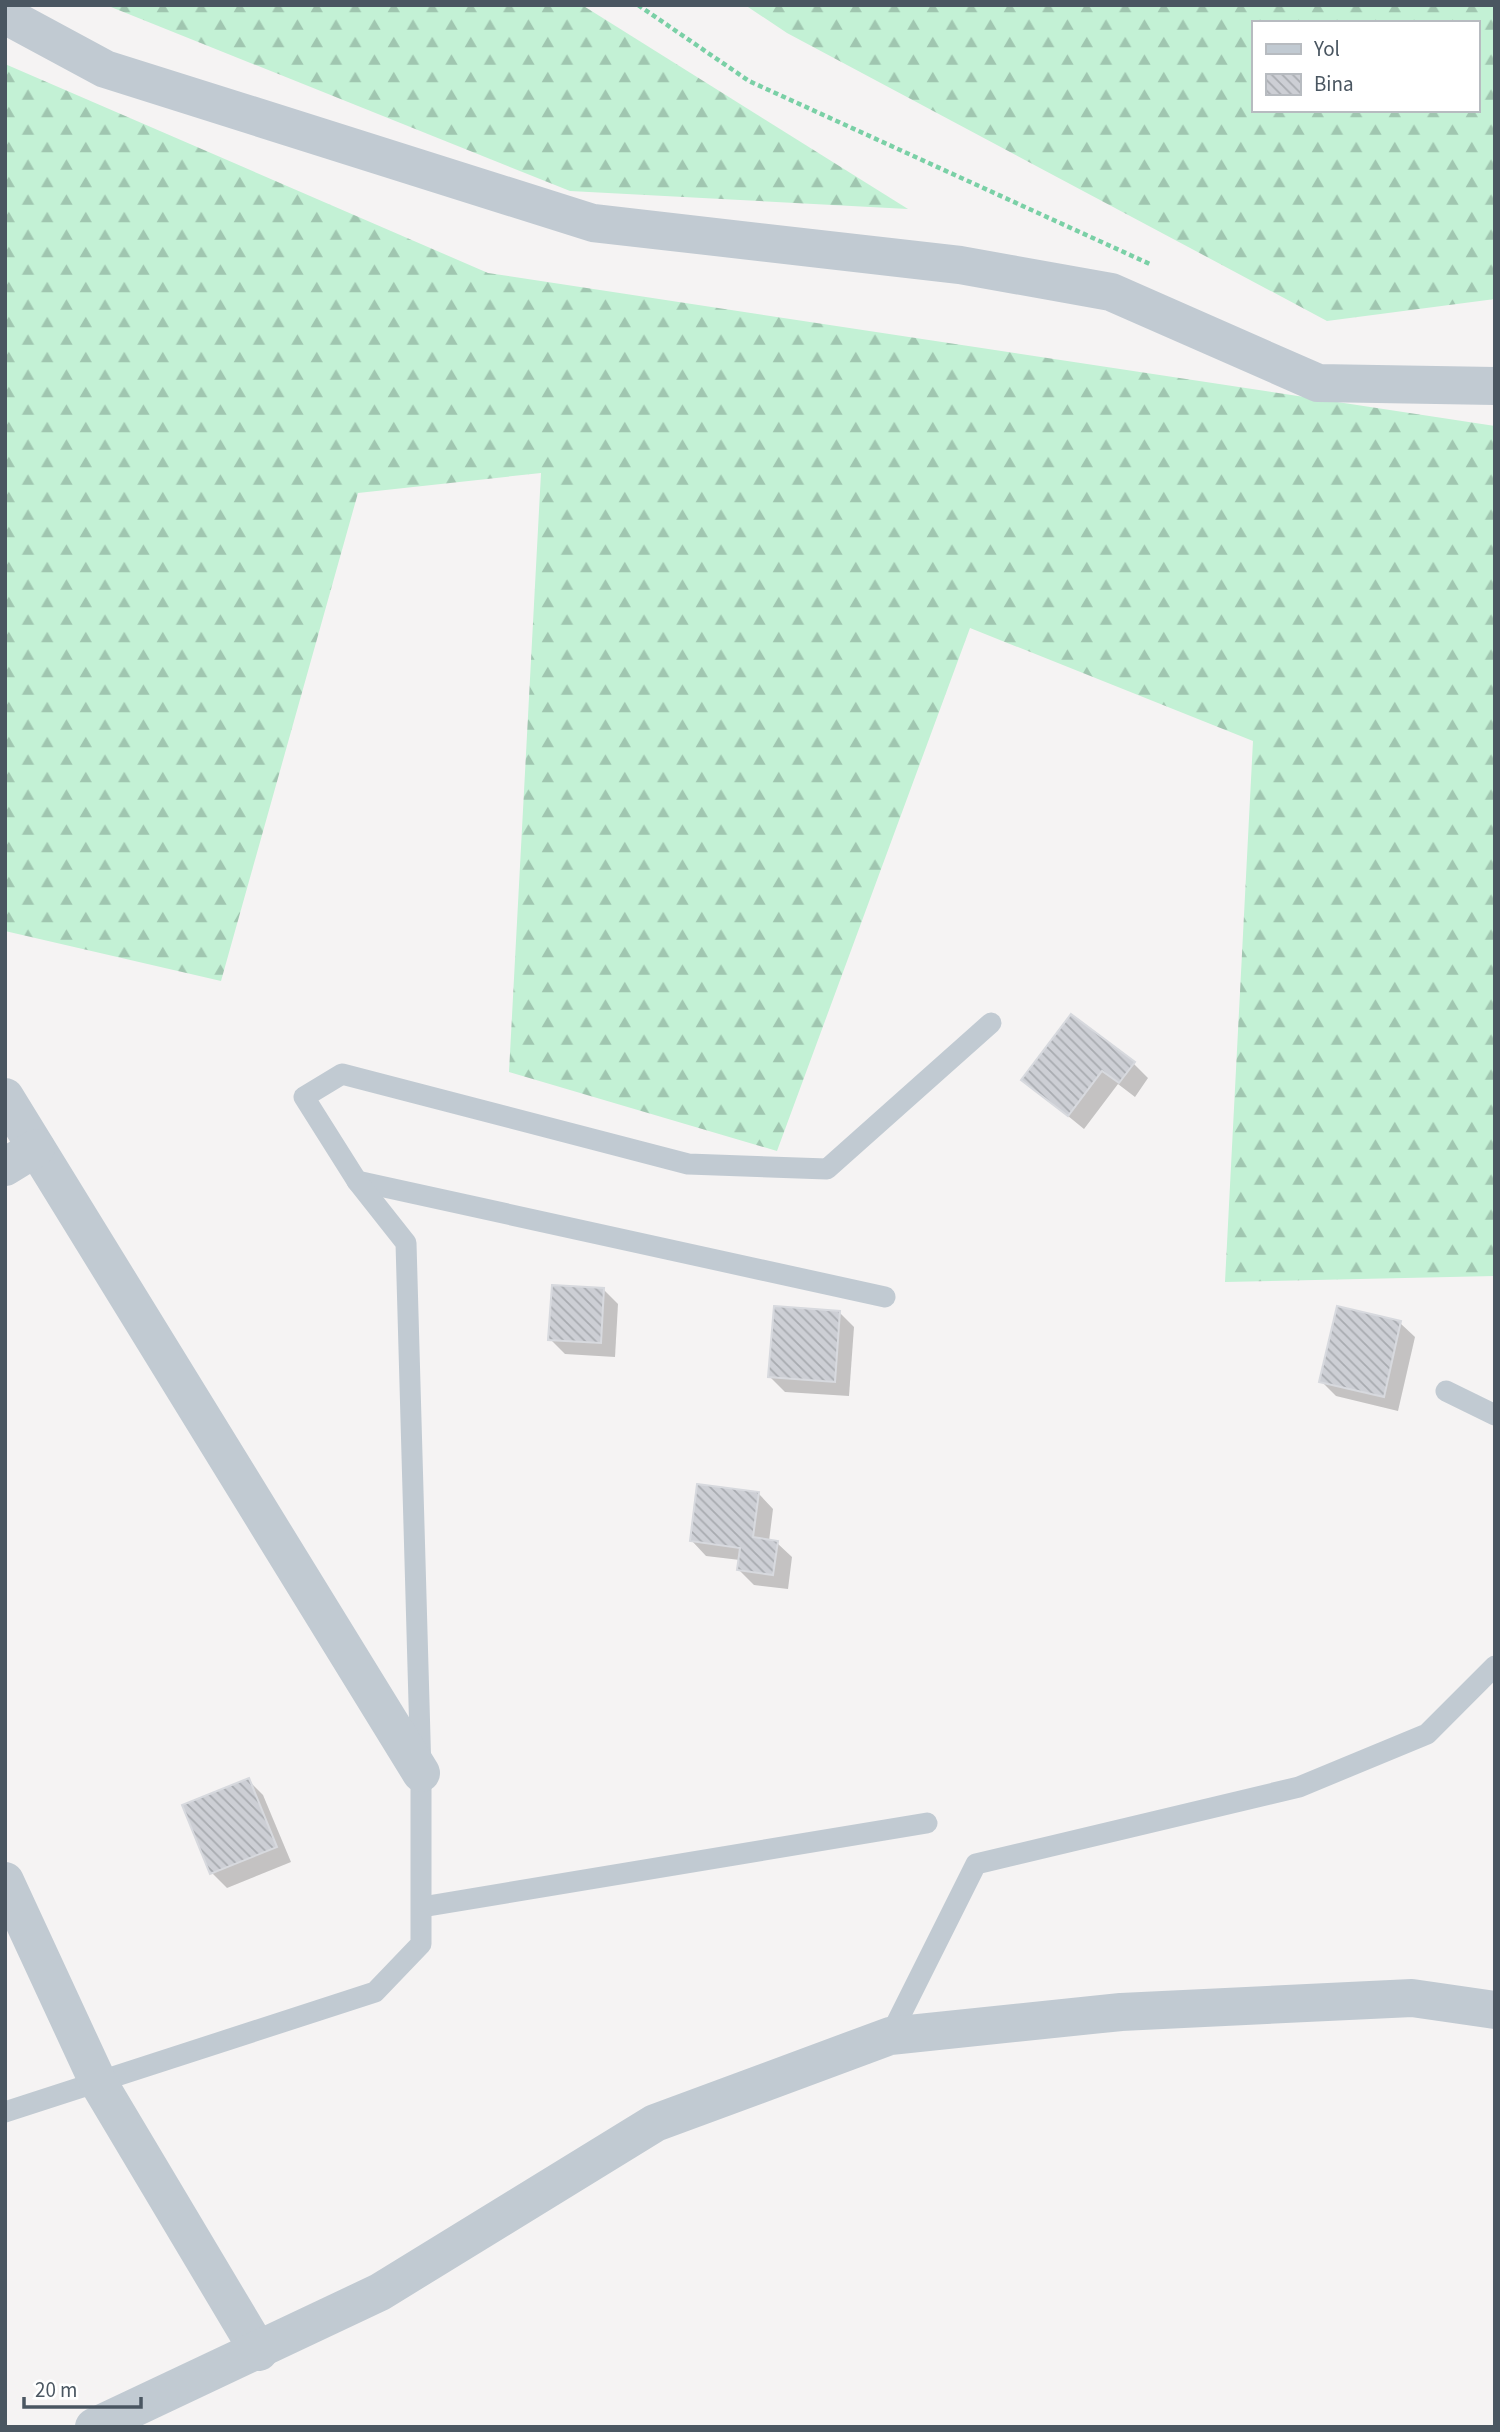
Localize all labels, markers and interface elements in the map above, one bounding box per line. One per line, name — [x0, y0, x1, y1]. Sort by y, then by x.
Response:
legend — [1252, 21, 1479, 112]
text: Yol — [1313, 34, 1340, 64]
text: Bina — [1314, 69, 1354, 99]
scale bar — [24, 2366, 142, 2410]
text: 20 m — [35, 2375, 77, 2405]

